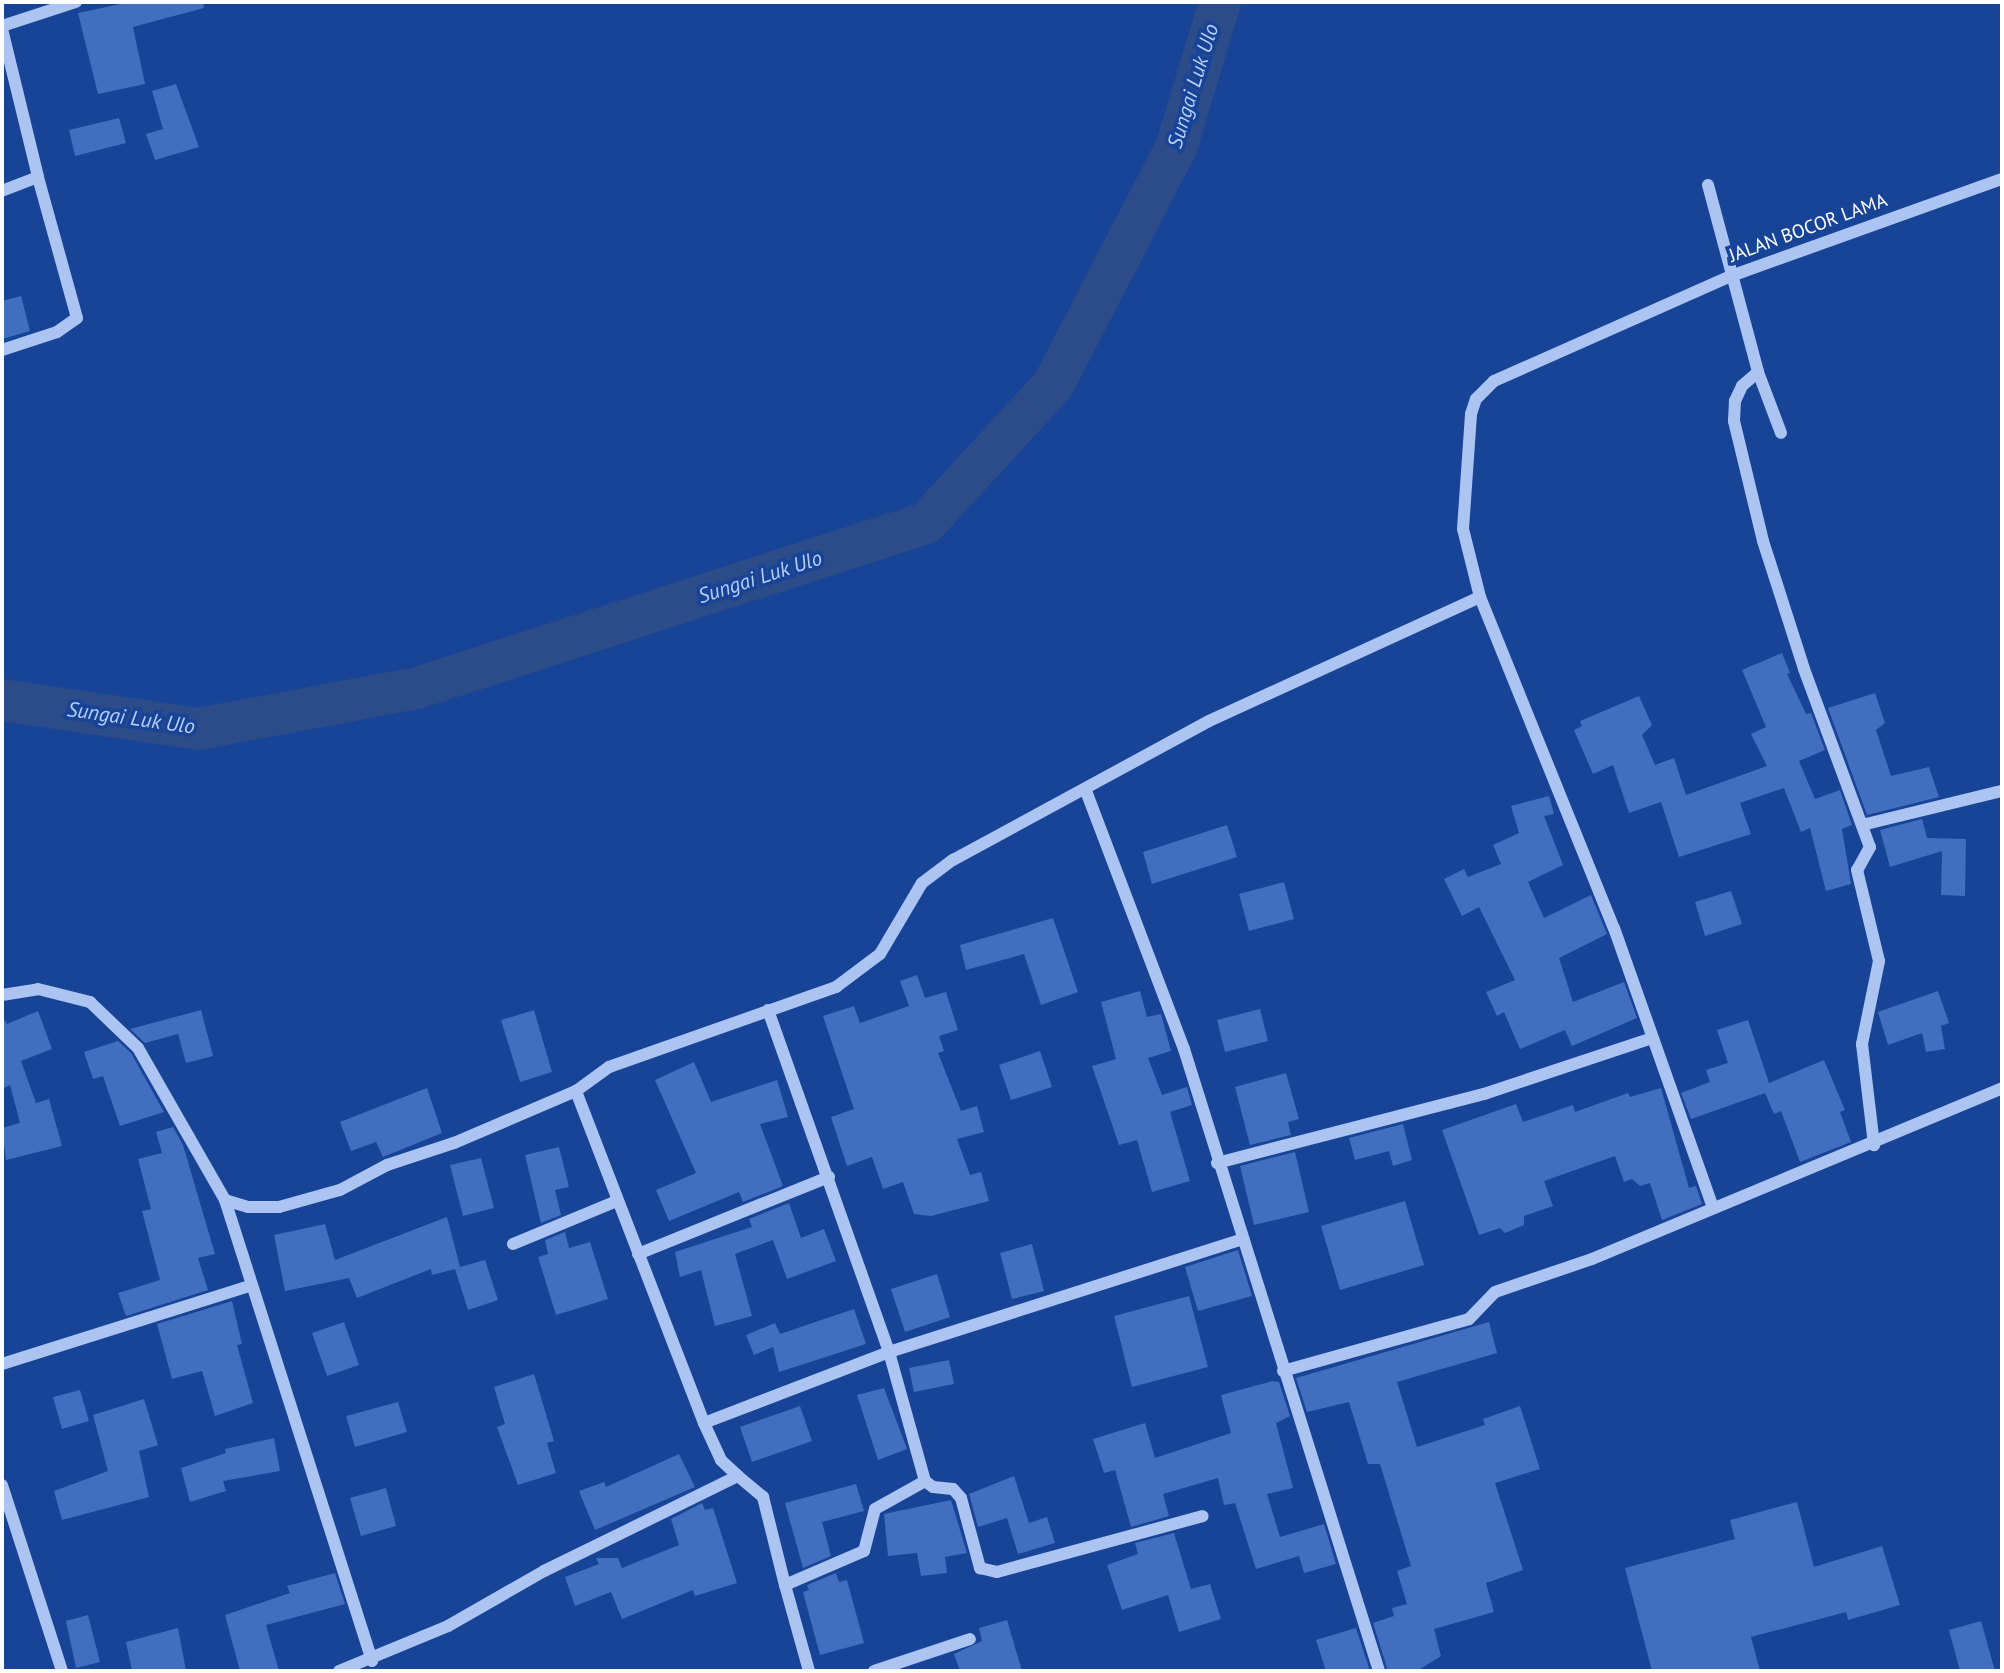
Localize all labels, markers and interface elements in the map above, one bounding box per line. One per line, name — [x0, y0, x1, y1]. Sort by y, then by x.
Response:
water label: Sungai Luk Ulo — [1162, 20, 1224, 152]
street label: JALAN BOCOR LAMA — [1726, 189, 1890, 267]
water label: Sungai Luk Ulo — [695, 545, 825, 609]
water label: Sungai Luk Ulo — [65, 697, 197, 739]

